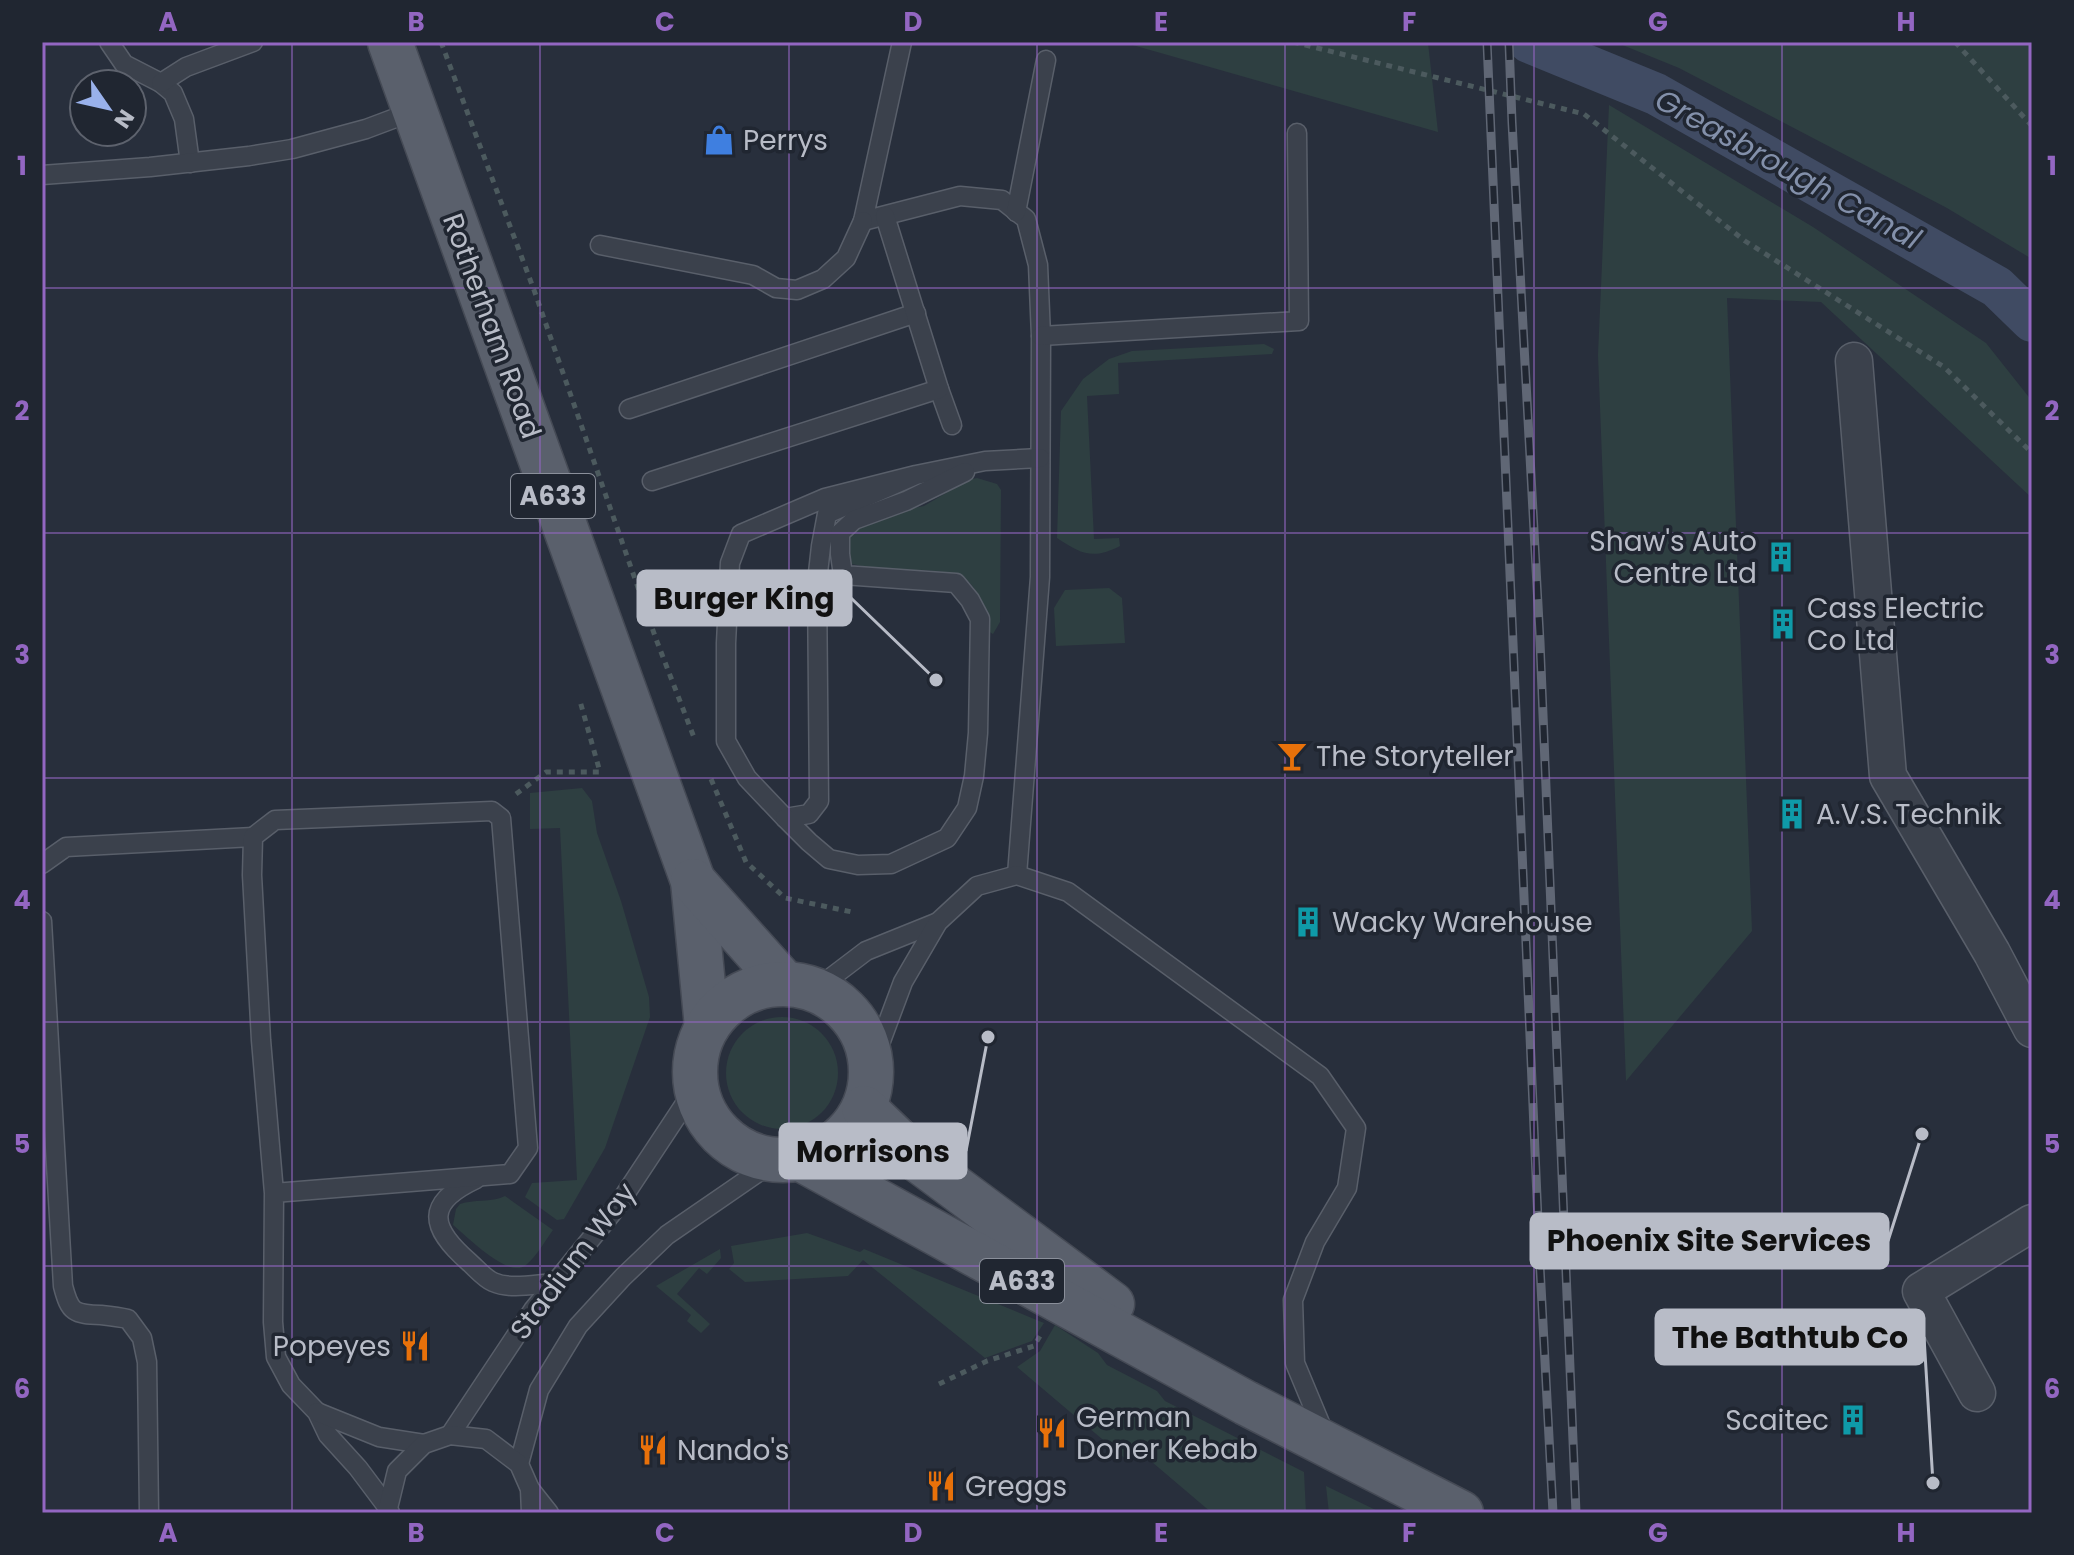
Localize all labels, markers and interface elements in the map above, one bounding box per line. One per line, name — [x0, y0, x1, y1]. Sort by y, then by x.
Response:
text: A — [158, 4, 178, 40]
text: B — [407, 4, 425, 40]
text: C — [655, 4, 675, 40]
text: D — [904, 4, 923, 40]
text: E — [1154, 4, 1168, 40]
text: F — [1402, 4, 1416, 40]
text: G — [1648, 4, 1668, 40]
text: H — [1896, 4, 1916, 40]
north arrow — [68, 68, 148, 148]
water label: Greasbrough Canal — [1647, 78, 1929, 260]
text: N — [107, 103, 142, 134]
place label: Perrys — [743, 121, 828, 160]
shop icon: Perrys — [702, 123, 736, 157]
text: 1 — [17, 148, 27, 184]
text: 1 — [2047, 148, 2057, 184]
street label: Rotherham Road — [433, 208, 551, 444]
text: 2 — [15, 393, 30, 429]
text: 2 — [2045, 393, 2060, 429]
road number: A633 — [511, 474, 595, 518]
place label: Shaw's Auto Centre Ltd — [1589, 522, 1757, 593]
building icon: Shaw's Auto Centre Ltd — [1764, 540, 1798, 574]
callout: Burger King — [638, 571, 851, 625]
text: Burger King — [653, 577, 835, 620]
place label: Cass Electric Co Ltd — [1807, 589, 1984, 660]
building icon: Cass Electric Co Ltd — [1766, 607, 1800, 641]
text: 3 — [14, 637, 30, 673]
text: 3 — [2044, 637, 2060, 673]
place label: The Storyteller — [1316, 737, 1514, 776]
bar icon: The Storyteller — [1275, 739, 1309, 773]
place label: A.V.S. Technik — [1816, 795, 2003, 834]
building icon: A.V.S. Technik — [1775, 797, 1809, 831]
text: 4 — [13, 882, 31, 918]
text: 4 — [2043, 882, 2061, 918]
place label: Wacky Warehouse — [1332, 903, 1593, 942]
building icon: Wacky Warehouse — [1291, 905, 1325, 939]
callout: Morrisons — [780, 1124, 966, 1178]
text: 5 — [14, 1126, 30, 1162]
text: 5 — [2044, 1126, 2060, 1162]
text: Morrisons — [796, 1130, 950, 1173]
street label: Stadium Way — [501, 1174, 645, 1348]
callout: Phoenix Site Services — [1531, 1214, 1888, 1268]
text: Phoenix Site Services — [1547, 1219, 1871, 1262]
road number: A633 — [980, 1259, 1064, 1303]
callout: The Bathtub Co — [1656, 1310, 1924, 1364]
text: The Bathtub Co — [1672, 1316, 1908, 1359]
place label: Popeyes — [273, 1327, 391, 1366]
restaurant icon: Popeyes — [398, 1329, 432, 1363]
text: 6 — [14, 1371, 30, 1407]
text: 6 — [2044, 1371, 2060, 1407]
place label: German Doner Kebab — [1076, 1398, 1258, 1469]
place label: Scaitec — [1725, 1401, 1829, 1440]
building icon: Scaitec — [1836, 1403, 1870, 1437]
restaurant icon: German Doner Kebab — [1035, 1416, 1069, 1450]
place label: Nando's — [677, 1431, 789, 1470]
restaurant icon: Nando's — [636, 1433, 670, 1467]
place label: Greggs — [965, 1467, 1067, 1506]
restaurant icon: Greggs — [924, 1469, 958, 1503]
text: A — [158, 1515, 178, 1551]
text: B — [407, 1515, 425, 1551]
text: C — [655, 1515, 675, 1551]
text: D — [904, 1515, 923, 1551]
text: E — [1154, 1515, 1168, 1551]
text: F — [1402, 1515, 1416, 1551]
text: G — [1648, 1515, 1668, 1551]
text: H — [1896, 1515, 1916, 1551]

